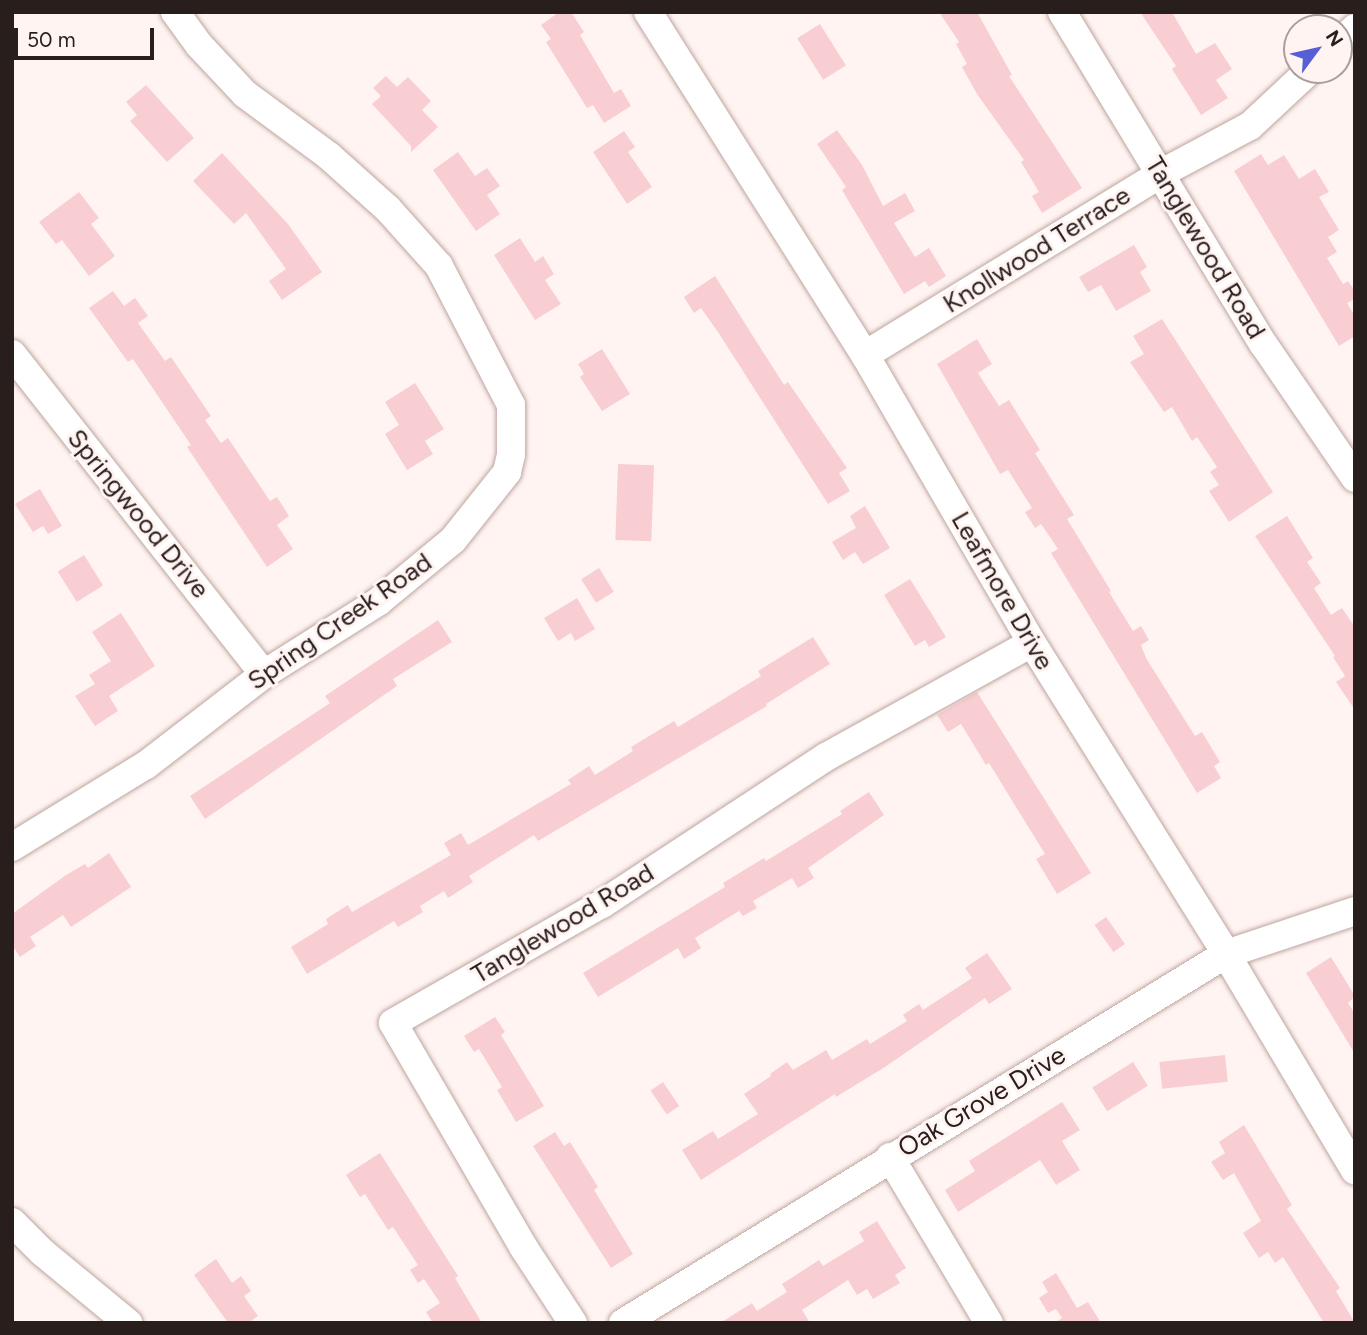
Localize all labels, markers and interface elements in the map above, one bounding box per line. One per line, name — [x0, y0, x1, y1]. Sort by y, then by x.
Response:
scale bar — [18, 14, 158, 58]
north arrow — [1283, 14, 1353, 84]
text: N — [1321, 26, 1348, 51]
text: 50 m — [27, 27, 76, 52]
street label: Tanglewood Road — [1138, 151, 1272, 345]
street label: Knollwood Terrace — [938, 180, 1136, 320]
street label: Springwood Drive — [60, 423, 216, 605]
street label: Leafmore Drive — [944, 506, 1060, 676]
street label: Spring Creek Road — [242, 547, 438, 697]
street label: Tanglewood Road — [466, 857, 660, 991]
street label: Oak Grove Drive — [893, 1040, 1071, 1164]

